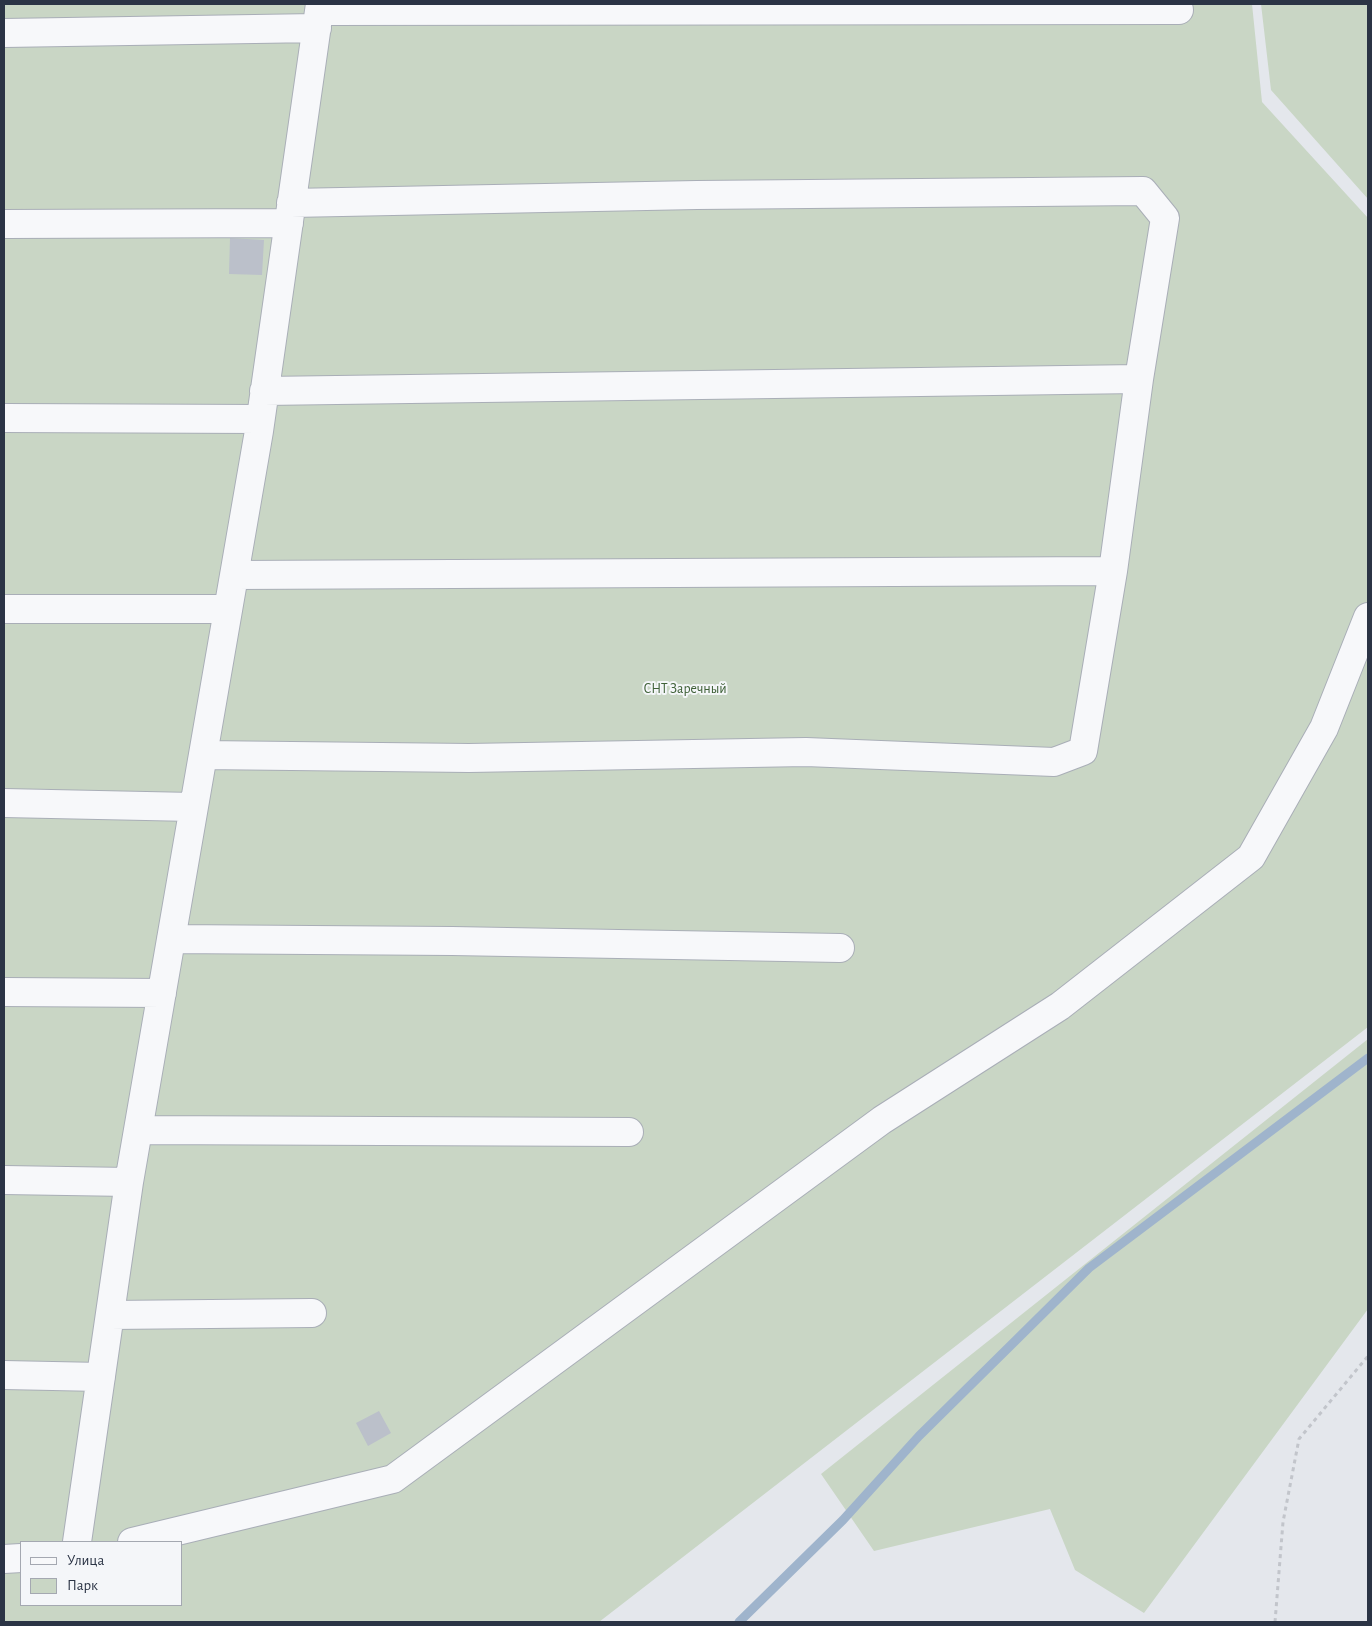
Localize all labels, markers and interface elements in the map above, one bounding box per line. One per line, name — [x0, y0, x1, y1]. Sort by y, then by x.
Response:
park label: СНТ Заречный — [643, 681, 727, 697]
legend — [20, 1541, 182, 1606]
text: Улица — [67, 1553, 104, 1568]
text: Парк — [67, 1578, 98, 1593]

